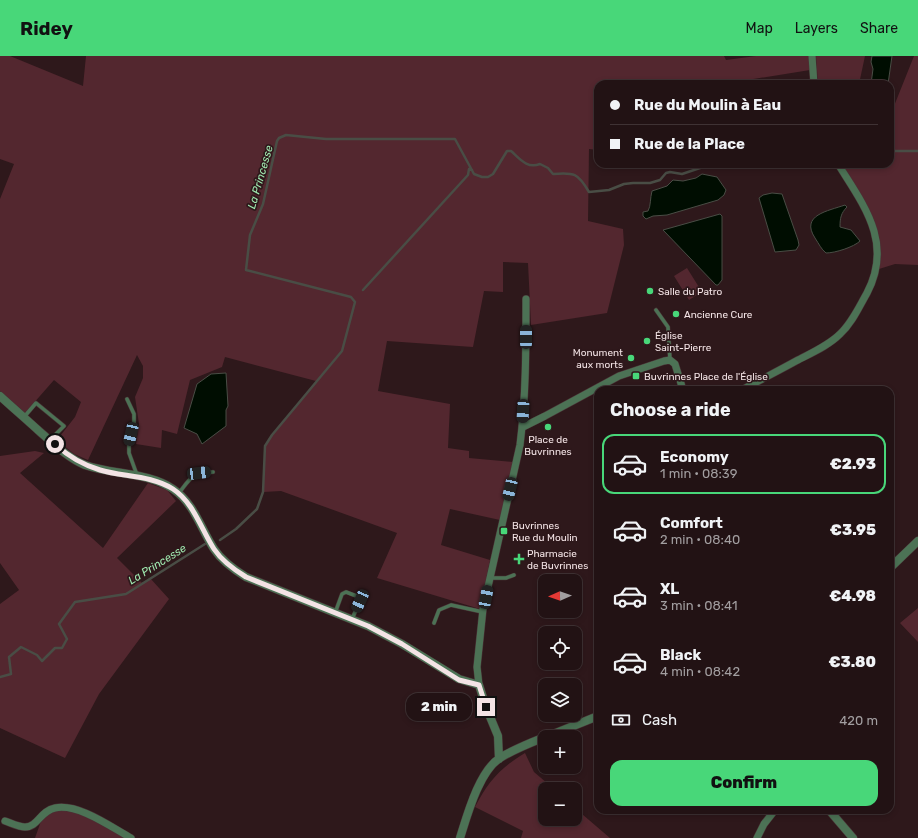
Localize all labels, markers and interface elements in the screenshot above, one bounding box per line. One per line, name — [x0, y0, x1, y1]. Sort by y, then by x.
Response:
text: Ridey — [20, 17, 73, 40]
text: Map — [746, 20, 773, 37]
text: Layers — [795, 20, 838, 37]
text: Share — [860, 20, 898, 37]
text: Rue du Moulin à Eau — [634, 96, 781, 114]
text: Rue de la Place — [634, 135, 745, 153]
water label: La Princesse — [245, 144, 276, 210]
marker: Salle du Patro — [645, 286, 655, 296]
place label: Salle du Patro — [658, 286, 722, 298]
marker: Ancienne Cure — [671, 309, 681, 319]
place label: Ancienne Cure — [684, 309, 753, 321]
car — [520, 325, 532, 349]
place label: Église Saint-Pierre — [655, 330, 712, 354]
marker: Église Saint-Pierre — [642, 336, 652, 346]
place label: Monument aux morts — [573, 347, 623, 371]
marker: Monument aux morts — [626, 353, 636, 363]
marker: Buvrinnes Place de l'Église — [631, 371, 641, 381]
place label: Buvrinnes Place de l'Église — [644, 371, 768, 383]
car — [516, 399, 530, 423]
text: Choose a ride — [610, 399, 731, 421]
car — [122, 421, 140, 447]
marker: Place de Buvrinnes — [543, 422, 553, 432]
place label: Place de Buvrinnes — [524, 434, 572, 458]
route start — [46, 435, 64, 453]
icon: car — [612, 446, 648, 482]
text: Economy — [660, 448, 729, 466]
text: €2.93 — [830, 455, 876, 473]
car — [186, 466, 212, 480]
text: 1 min · 08:39 — [660, 466, 737, 481]
car — [501, 476, 519, 502]
icon: car — [612, 512, 648, 548]
text: Comfort — [660, 514, 723, 532]
place label: Buvrinnes Rue du Moulin — [512, 520, 578, 544]
text: €3.95 — [830, 521, 876, 539]
marker: Buvrinnes Rue du Moulin — [499, 526, 509, 536]
text: 2 min · 08:40 — [660, 532, 740, 547]
water label: La Princesse — [126, 542, 188, 587]
place label: Pharmacie de Buvrinnes — [527, 548, 588, 572]
marker: Pharmacie de Buvrinnes — [514, 554, 524, 564]
north arrow — [538, 574, 582, 618]
map controls — [538, 574, 582, 826]
icon: car — [612, 578, 648, 614]
text: XL — [660, 580, 679, 598]
car — [478, 584, 494, 610]
text: €4.98 — [829, 587, 876, 605]
car — [350, 588, 370, 614]
text: 3 min · 08:41 — [660, 598, 737, 613]
button: locate — [538, 626, 582, 670]
icon: car — [612, 644, 648, 680]
text: Black — [660, 646, 701, 664]
text: €3.80 — [828, 653, 876, 671]
text: 4 min · 08:42 — [660, 664, 740, 679]
button: layers — [538, 678, 582, 722]
callout: 2 min — [406, 693, 472, 721]
route end — [477, 698, 495, 716]
text: 2 min — [421, 699, 457, 714]
icon: cash — [610, 709, 632, 731]
text: Cash — [642, 711, 677, 729]
text: 420 m — [839, 713, 878, 728]
button: + — [538, 730, 582, 774]
button: Confirm — [610, 760, 878, 806]
button: − — [538, 782, 582, 826]

